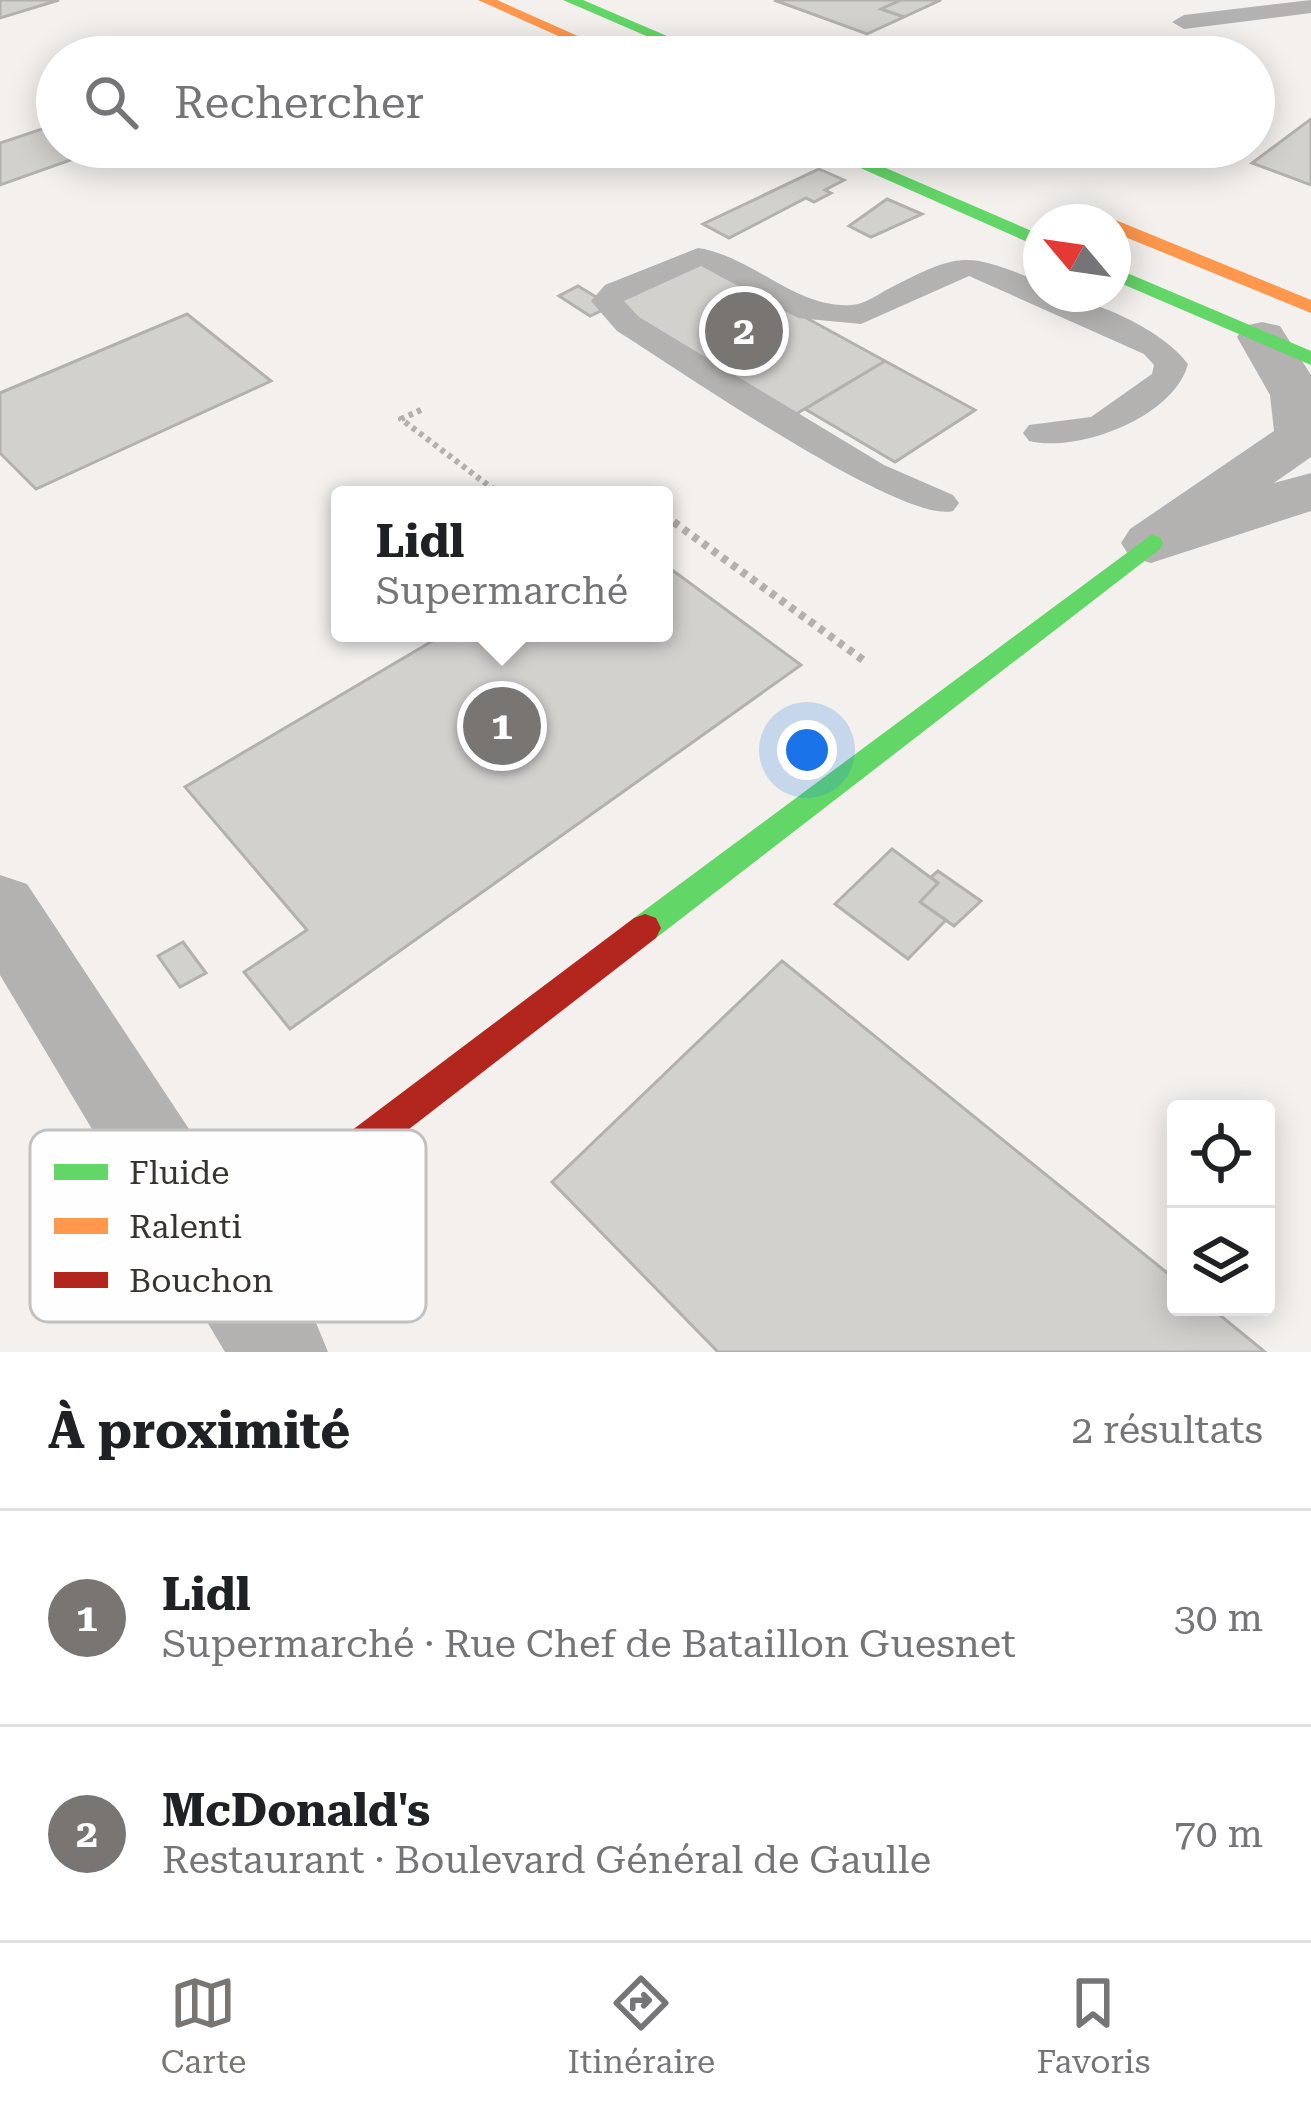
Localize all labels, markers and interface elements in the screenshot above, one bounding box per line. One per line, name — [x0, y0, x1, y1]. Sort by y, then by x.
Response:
search box — [36, 36, 1275, 168]
icon: search — [78, 69, 144, 135]
text: Rechercher — [174, 76, 424, 129]
north arrow — [1023, 204, 1131, 312]
pin: 2 — [705, 286, 783, 376]
popup — [331, 486, 673, 642]
text: Lidl — [376, 515, 464, 568]
text: Supermarché — [376, 568, 628, 614]
pin: 1 — [463, 681, 541, 771]
your location — [777, 720, 837, 780]
map controls — [1167, 1100, 1275, 1316]
button: locate — [1167, 1100, 1275, 1208]
legend — [30, 1130, 426, 1322]
text: Fluide — [129, 1153, 229, 1192]
text: Ralenti — [129, 1207, 242, 1246]
button: layers — [1167, 1208, 1275, 1316]
text: Bouchon — [129, 1261, 273, 1300]
text: À proximité — [48, 1401, 350, 1460]
text: 2 résultats — [1071, 1407, 1263, 1453]
text: Lidl — [162, 1568, 250, 1621]
text: 1 — [76, 1595, 98, 1641]
text: 30 m — [1174, 1595, 1263, 1641]
text: Supermarché · Rue Chef de Bataillon Guesnet — [162, 1621, 1016, 1667]
text: McDonald's — [162, 1784, 430, 1837]
text: 2 — [76, 1811, 98, 1857]
text: 70 m — [1174, 1811, 1263, 1857]
text: Restaurant · Boulevard Général de Gaulle — [162, 1837, 931, 1883]
tab: Carte — [161, 1970, 246, 2081]
tab: Itinéraire — [568, 1970, 715, 2081]
tab: Favoris — [1036, 1970, 1150, 2081]

